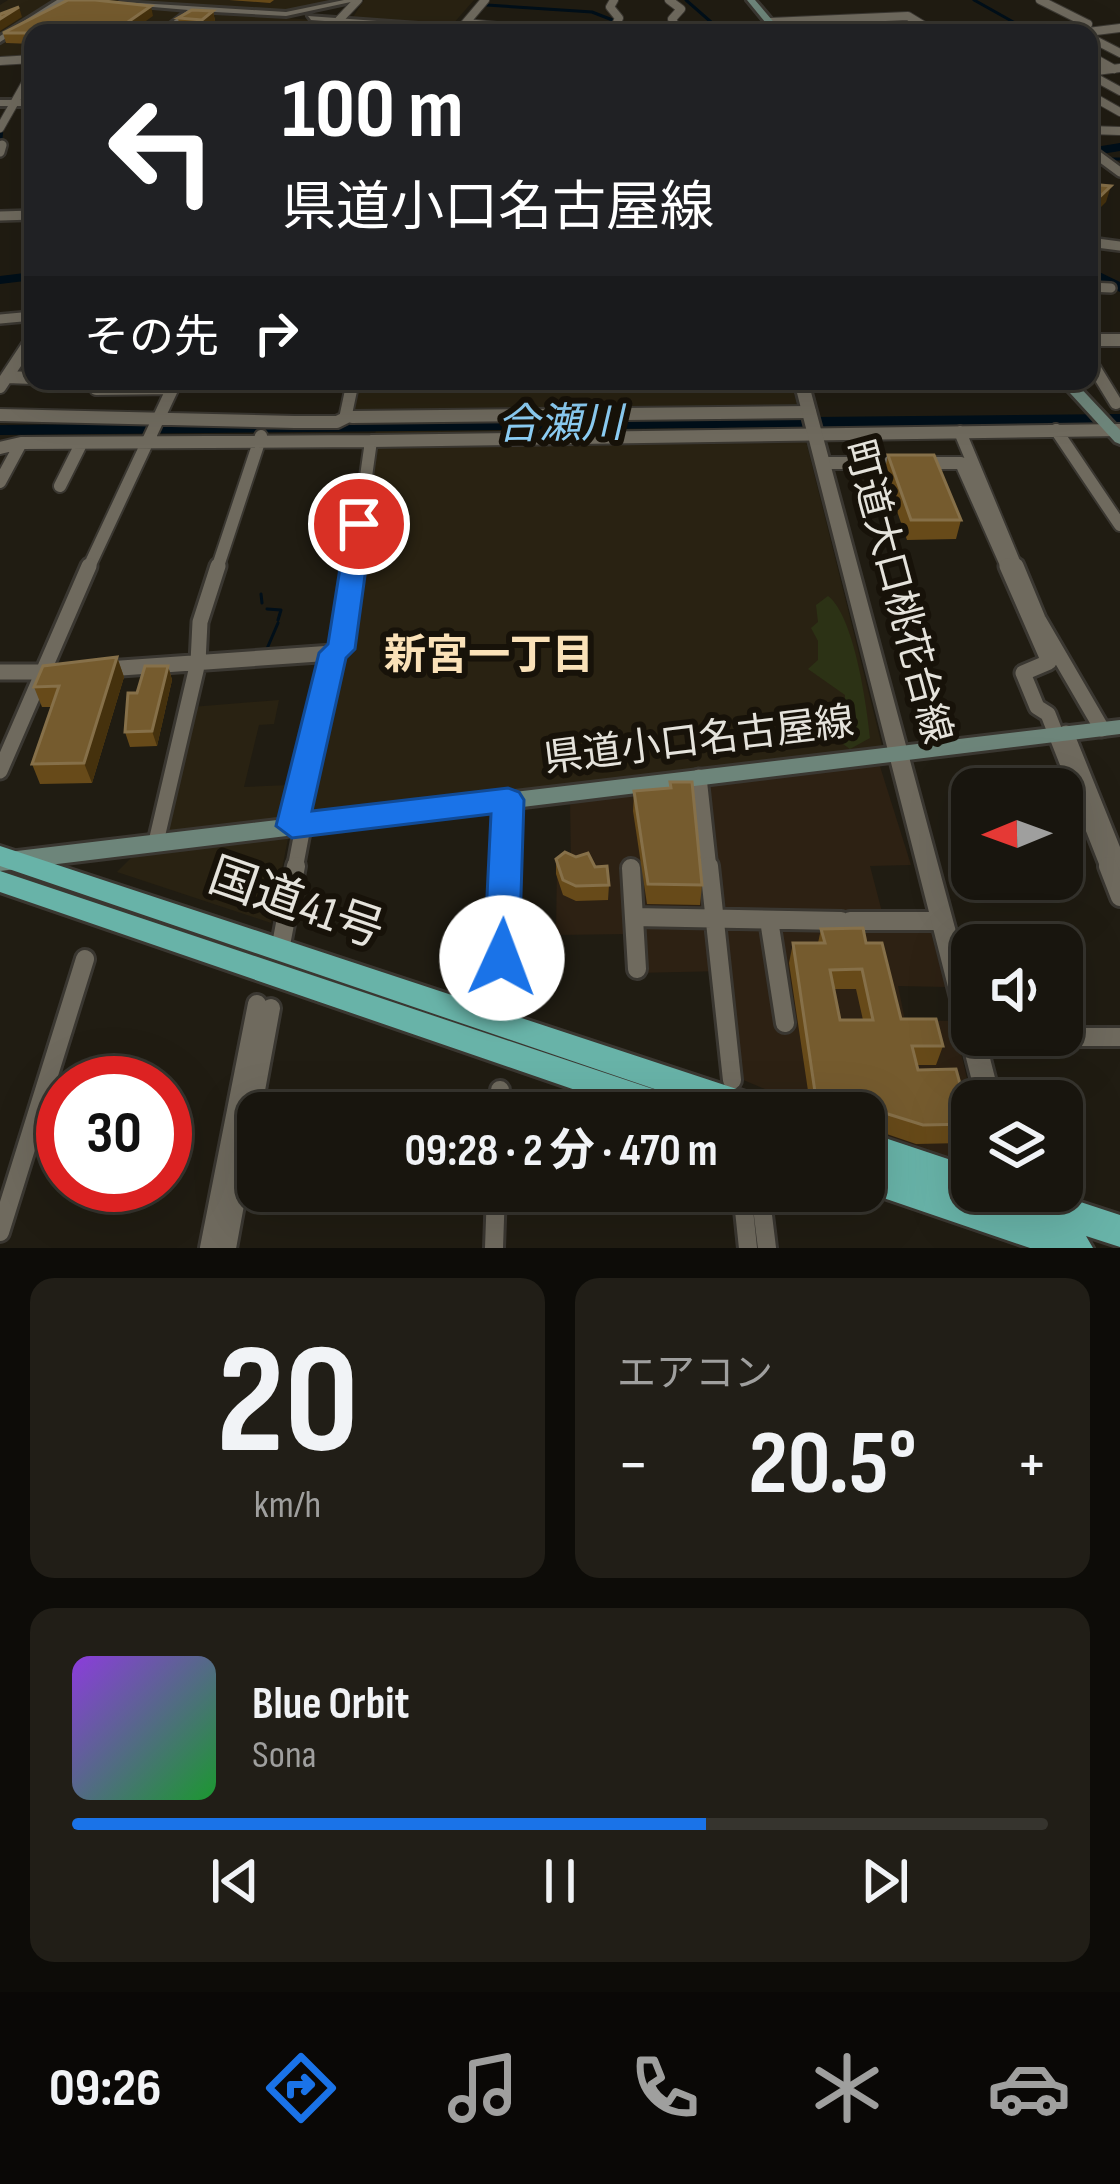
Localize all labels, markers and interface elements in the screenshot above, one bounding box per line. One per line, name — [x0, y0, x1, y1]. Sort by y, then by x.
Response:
text: 100 m — [282, 60, 464, 161]
icon: left — [84, 72, 240, 228]
text: 県道小口名古屋線 — [282, 176, 714, 241]
icon: right — [243, 300, 309, 366]
text: その先 — [84, 311, 219, 366]
water label: 合瀬川 — [497, 398, 627, 452]
street label: 町道大口桃花台線 — [834, 435, 960, 749]
pin — [308, 473, 410, 575]
icon: arrive — [326, 491, 392, 557]
district label: 新宮一丁目 — [384, 631, 594, 682]
street label: 県道小口名古屋線 — [541, 699, 857, 783]
north arrow — [951, 768, 1083, 900]
map controls — [951, 768, 1083, 1212]
street label: 国道41号 — [201, 848, 391, 960]
position arrow — [439, 895, 565, 1021]
button: sound — [951, 924, 1083, 1056]
speed limit sign: 30 — [36, 1056, 192, 1212]
button: layers — [951, 1080, 1083, 1212]
text: 09:28 · 2 分 · 470 m — [404, 1124, 718, 1179]
text: 20 — [216, 1310, 359, 1497]
text: エアコン — [617, 1351, 773, 1398]
text: 20.5° — [748, 1411, 917, 1519]
text: − — [617, 1426, 649, 1505]
text: + — [1016, 1426, 1048, 1505]
text: km/h — [254, 1482, 321, 1529]
text: Blue Orbit — [252, 1677, 409, 1732]
text: Sona — [252, 1732, 317, 1779]
icon: previous — [202, 1848, 268, 1914]
icon: pause — [527, 1848, 593, 1914]
icon: next — [852, 1848, 918, 1914]
icon: directions — [259, 2046, 343, 2130]
icon: music — [441, 2046, 525, 2130]
icon: phone — [623, 2046, 707, 2130]
icon: climate — [805, 2046, 889, 2130]
icon: car — [987, 2046, 1071, 2130]
text: 09:26 — [49, 2056, 161, 2121]

